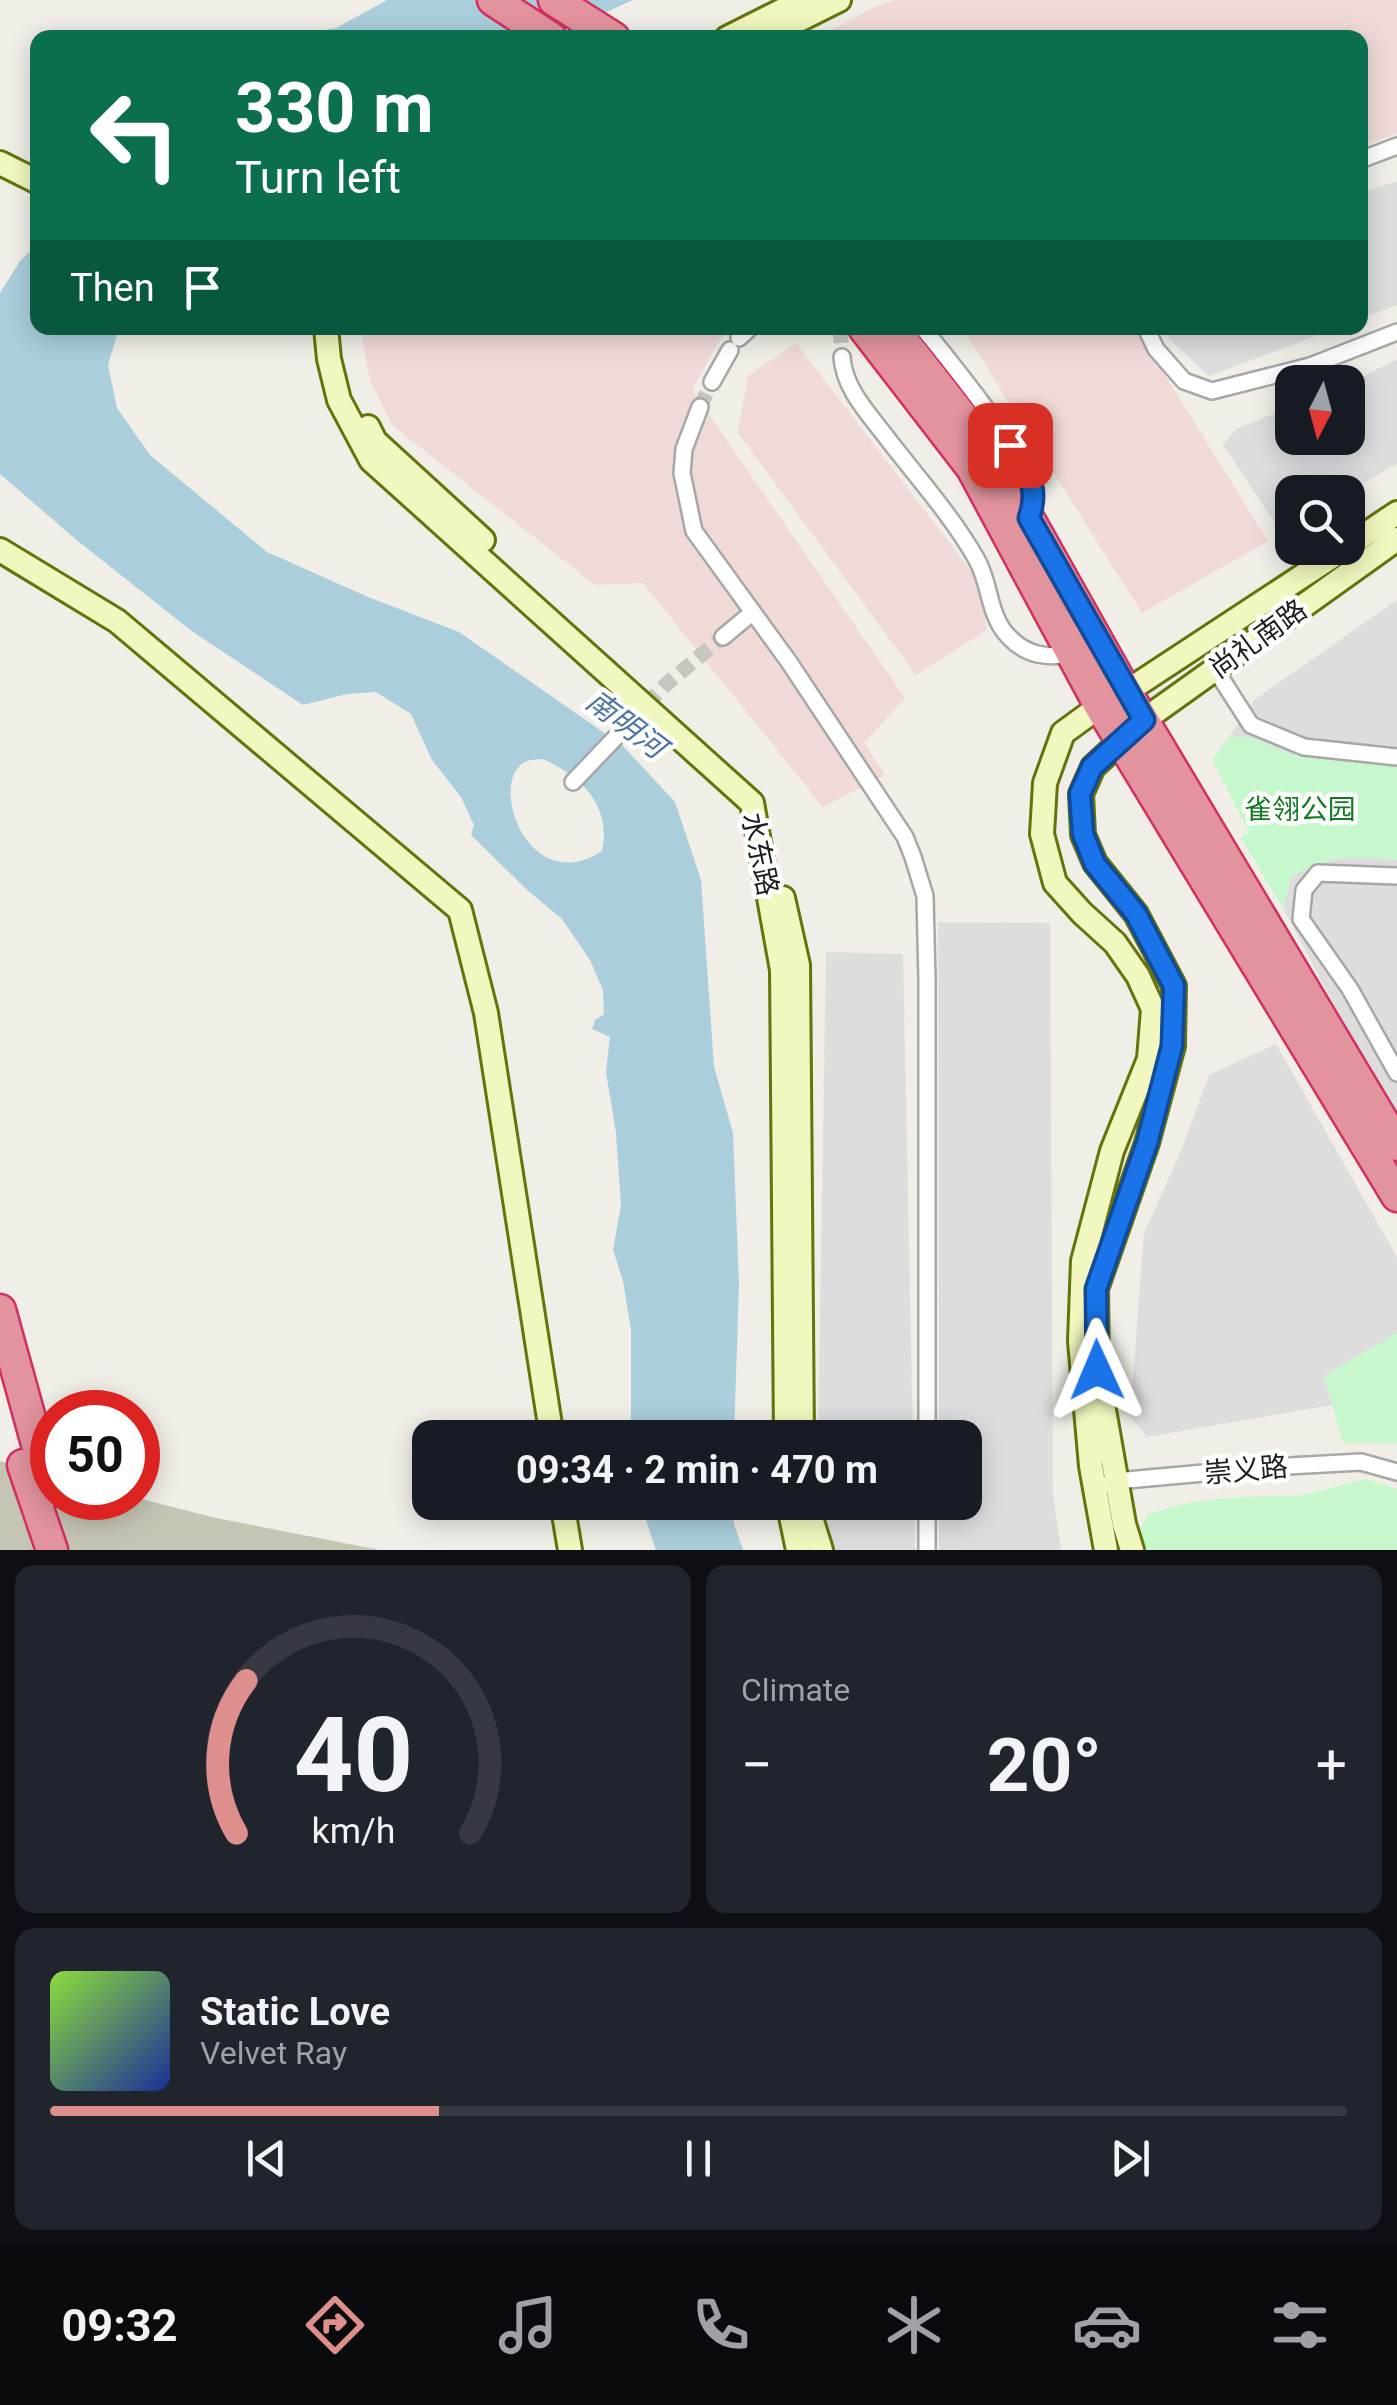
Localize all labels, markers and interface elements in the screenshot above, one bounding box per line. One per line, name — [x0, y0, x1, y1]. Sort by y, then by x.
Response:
text: 330 m — [235, 67, 434, 149]
icon: left — [70, 70, 200, 200]
text: Turn left — [235, 151, 401, 204]
icon: arrive — [175, 260, 230, 315]
text: Then — [70, 266, 155, 310]
north arrow — [1275, 365, 1365, 455]
map controls — [1275, 365, 1365, 565]
pin — [968, 403, 1053, 488]
icon: arrive — [983, 418, 1038, 473]
button: search — [1275, 475, 1365, 565]
street label: 尚礼南路 — [1203, 593, 1313, 685]
water label: 南明河 — [580, 683, 676, 768]
park label: 雀翎公园 — [1244, 793, 1356, 826]
street label: 水东路 — [735, 809, 785, 899]
position arrow — [1045, 1318, 1149, 1422]
speed limit sign: 50 — [30, 1390, 160, 1520]
text: 09:34 · 2 min · 470 m — [516, 1448, 878, 1492]
street label: 崇义路 — [1203, 1450, 1289, 1490]
text: Climate — [741, 1671, 850, 1709]
text: 40 — [293, 1695, 413, 1816]
text: 20° — [986, 1721, 1102, 1809]
text: − — [741, 1733, 772, 1797]
text: + — [1316, 1733, 1347, 1797]
text: km/h — [311, 1810, 395, 1852]
text: Static Love — [200, 1990, 390, 2034]
text: Velvet Ray — [200, 2034, 347, 2072]
icon: previous — [239, 2131, 294, 2186]
icon: pause — [671, 2131, 726, 2186]
icon: next — [1103, 2131, 1158, 2186]
icon: directions — [300, 2290, 370, 2360]
icon: music — [493, 2290, 563, 2360]
icon: phone — [686, 2290, 756, 2360]
icon: climate — [879, 2290, 949, 2360]
icon: car — [1072, 2290, 1142, 2360]
icon: filters — [1265, 2290, 1335, 2360]
text: 09:32 — [62, 2299, 177, 2352]

